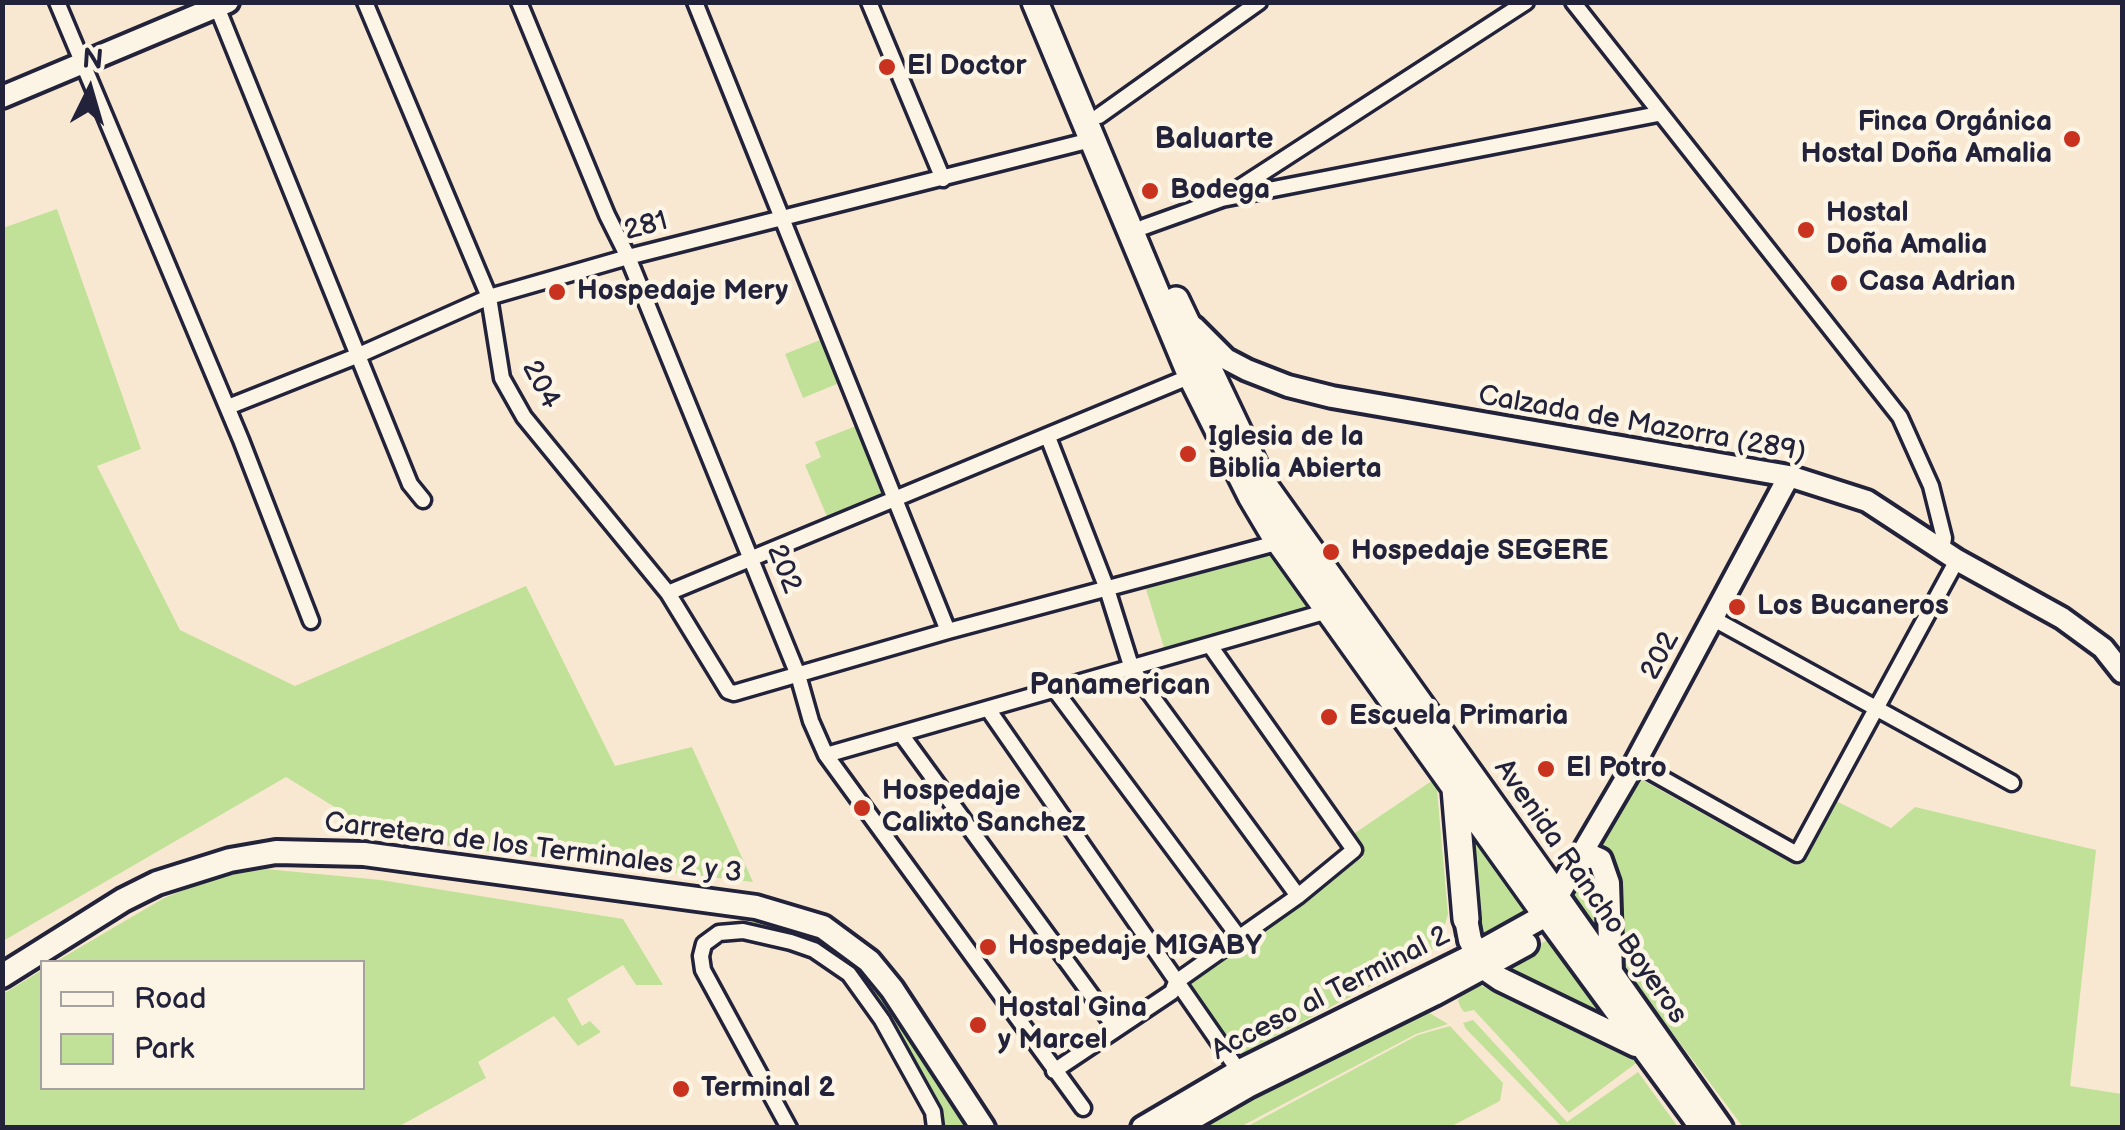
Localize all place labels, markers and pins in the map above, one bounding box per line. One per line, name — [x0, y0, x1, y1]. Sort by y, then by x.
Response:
place label: El Doctor — [907, 50, 1027, 84]
marker: El Doctor — [876, 56, 898, 78]
place label: Finca Orgánica Hostal Doña Amalia — [1801, 106, 2052, 172]
marker: Finca Orgánica Hostal Doña Amalia — [2061, 128, 2083, 150]
place label: Bodega — [1170, 174, 1270, 208]
marker: Bodega — [1139, 180, 1161, 202]
place label: Hostal Doña Amalia — [1826, 197, 1987, 263]
marker: Hostal Doña Amalia — [1795, 219, 1817, 241]
place label: Casa Adrian — [1859, 266, 2016, 300]
marker: Casa Adrian — [1828, 272, 1850, 294]
place label: Hospedaje Mery — [577, 275, 788, 309]
marker: Hospedaje Mery — [546, 281, 568, 303]
place label: Iglesia de la Biblia Abierta — [1208, 421, 1382, 487]
marker: Iglesia de la Biblia Abierta — [1177, 443, 1199, 465]
place label: Hospedaje SEGERE — [1351, 535, 1609, 569]
marker: Hospedaje SEGERE — [1320, 541, 1342, 563]
place label: Los Bucaneros — [1757, 590, 1949, 624]
marker: Los Bucaneros — [1726, 596, 1748, 618]
place label: Escuela Primaria — [1349, 700, 1568, 734]
marker: Escuela Primaria — [1318, 706, 1340, 728]
place label: El Potro — [1566, 752, 1667, 786]
marker: El Potro — [1535, 758, 1557, 780]
place label: Hospedaje Calixto Sanchez — [882, 775, 1086, 841]
marker: Hospedaje Calixto Sanchez — [851, 797, 873, 819]
place label: Hospedaje MIGABY — [1008, 930, 1262, 964]
marker: Hospedaje MIGABY — [977, 936, 999, 958]
place label: Hostal Gina y Marcel — [998, 992, 1147, 1058]
marker: Hostal Gina y Marcel — [967, 1014, 989, 1036]
place label: Terminal 2 — [701, 1072, 835, 1106]
marker: Terminal 2 — [670, 1078, 692, 1100]

